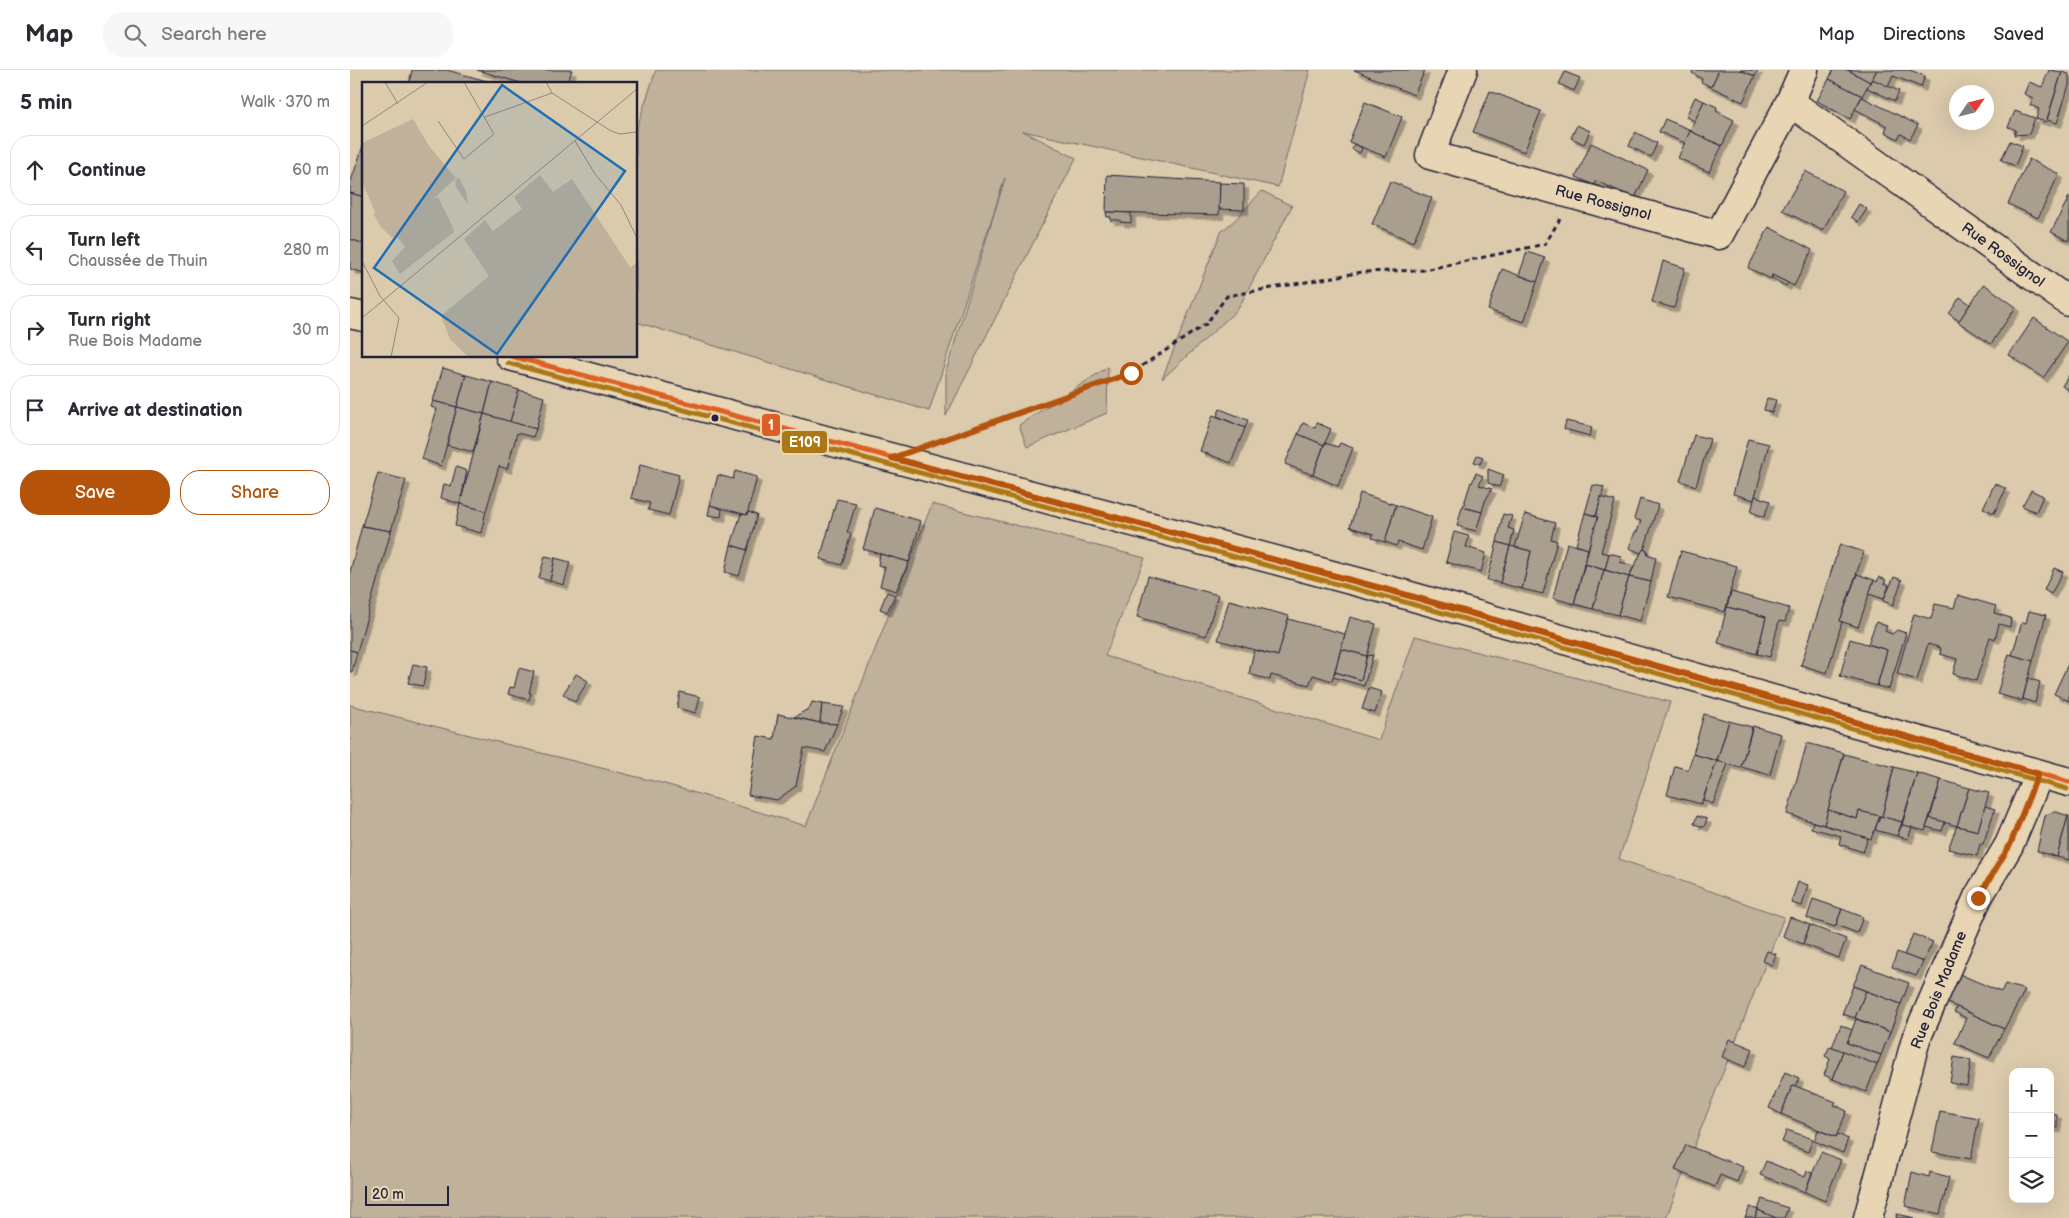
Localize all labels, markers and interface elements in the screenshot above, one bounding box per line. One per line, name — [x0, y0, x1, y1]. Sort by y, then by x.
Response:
search box — [103, 12, 453, 57]
text: Map — [25, 20, 73, 49]
icon: search — [121, 21, 149, 49]
text: Search here — [161, 23, 267, 46]
text: Map — [1819, 24, 1855, 45]
text: Directions — [1883, 24, 1965, 45]
text: Saved — [1993, 24, 2044, 45]
inset map — [362, 82, 638, 358]
north arrow — [1949, 85, 1994, 130]
text: 5 min — [20, 90, 73, 115]
text: Walk · 370 m — [241, 93, 330, 112]
icon: ahead — [21, 156, 49, 184]
text: Continue — [68, 159, 146, 182]
text: 60 m — [292, 161, 329, 180]
street label: Rue Rossignol — [1553, 181, 1653, 225]
street label: Rue Rossignol — [1958, 218, 2048, 292]
text: Turn left — [68, 229, 140, 252]
icon: left — [21, 236, 49, 264]
text: 280 m — [283, 241, 329, 260]
text: Chaussée de Thuin — [68, 252, 208, 271]
text: Turn right — [68, 309, 151, 332]
icon: right — [21, 316, 49, 344]
text: 30 m — [292, 321, 329, 340]
text: Rue Bois Madame — [68, 332, 202, 351]
route start — [1120, 362, 1143, 385]
icon: arrive — [21, 396, 49, 424]
text: Arrive at destination — [68, 399, 243, 422]
unlabelled marker — [710, 413, 720, 423]
line badge: 1 — [761, 413, 781, 437]
text: 1 — [768, 417, 774, 434]
line badge: E109 — [781, 430, 828, 454]
text: E109 — [789, 434, 821, 451]
button: Save — [20, 470, 170, 515]
button: Share — [180, 470, 330, 515]
route end — [1967, 887, 1990, 910]
street label: Rue Bois Madame — [1907, 928, 1971, 1052]
map controls — [2009, 1068, 2054, 1203]
button: + — [2009, 1068, 2054, 1113]
button: − — [2009, 1113, 2054, 1158]
button: layers — [2009, 1158, 2054, 1203]
scale bar — [365, 1183, 449, 1206]
text: 20 m — [372, 1186, 404, 1203]

